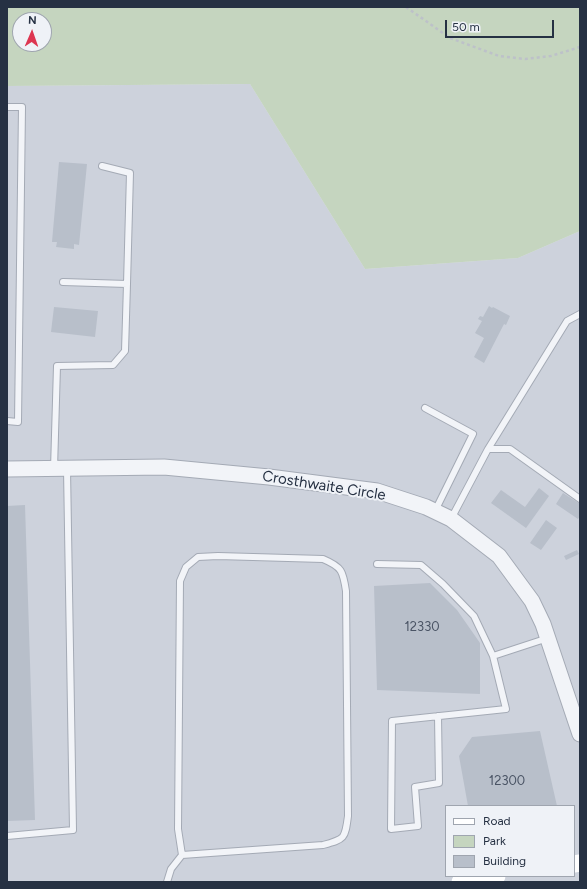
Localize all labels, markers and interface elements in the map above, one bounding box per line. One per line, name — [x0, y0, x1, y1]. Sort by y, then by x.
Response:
north arrow — [12, 12, 52, 52]
scale bar — [447, 12, 556, 38]
text: N — [28, 14, 37, 27]
text: 50 m — [452, 20, 480, 34]
street label: Crosthwaite Circle — [261, 467, 387, 505]
house number: 12330 — [404, 619, 440, 635]
house number: 12300 — [489, 773, 525, 789]
legend — [445, 805, 575, 877]
text: Road — [483, 814, 511, 828]
text: Park — [483, 834, 506, 848]
text: Building — [483, 854, 526, 868]

